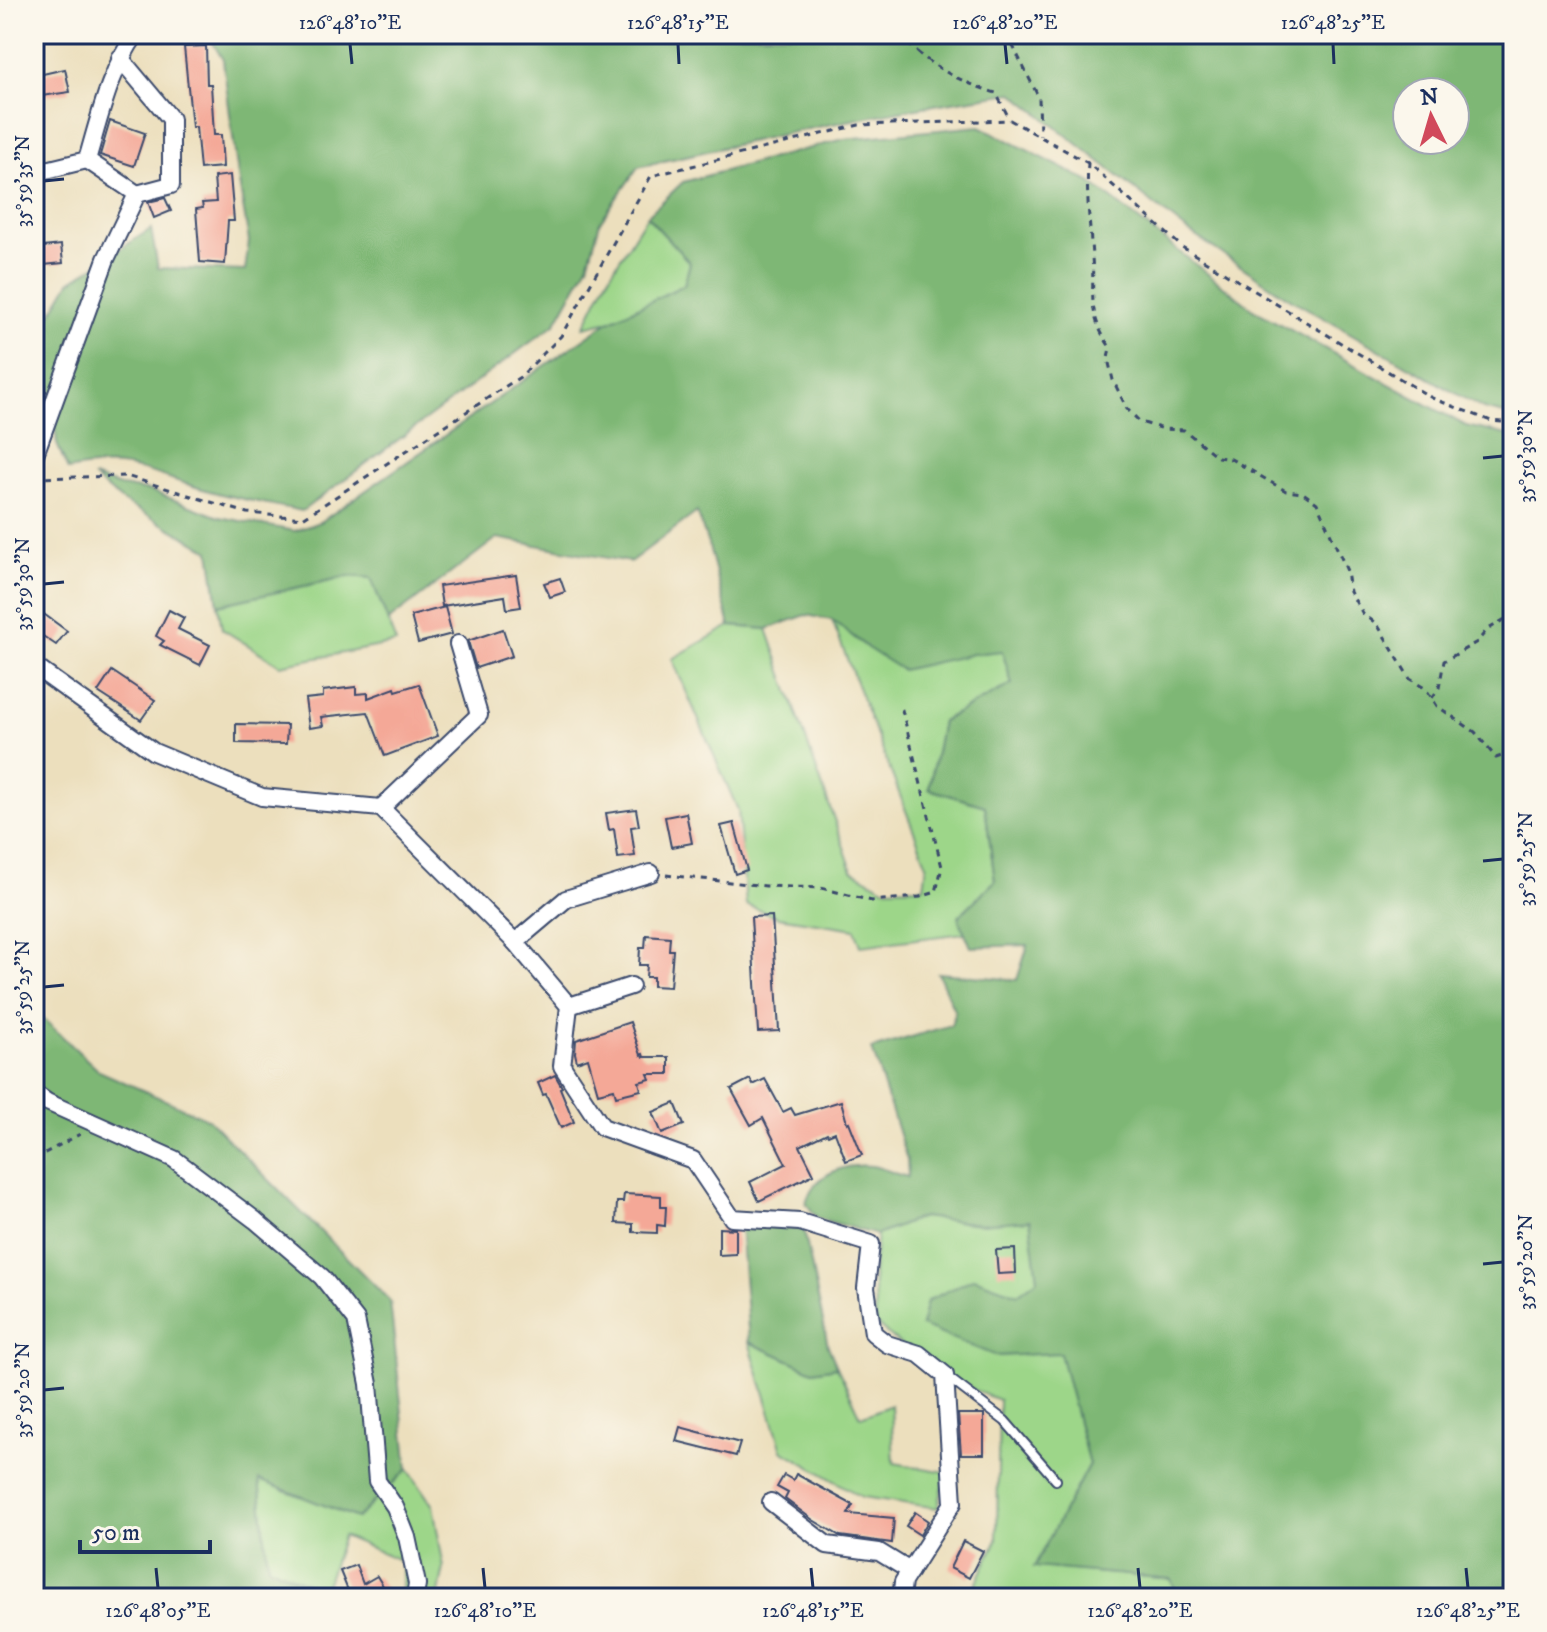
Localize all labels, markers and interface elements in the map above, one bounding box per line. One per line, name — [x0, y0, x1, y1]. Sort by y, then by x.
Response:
text: 126°48'10"E — [299, 11, 401, 36]
text: 126°48'15"E — [627, 11, 729, 36]
text: 126°48'20"E — [952, 11, 1058, 36]
text: 126°48'25"E — [1281, 11, 1385, 36]
north arrow — [1391, 76, 1471, 156]
text: N — [1419, 83, 1440, 112]
text: 35°59'35"N — [11, 135, 36, 227]
text: 35°59'30"N — [1514, 409, 1539, 503]
text: 35°59'30"N — [11, 537, 36, 631]
text: 35°59'25"N — [1514, 812, 1539, 906]
text: 35°59'25"N — [11, 940, 36, 1034]
text: 35°59'20"N — [1514, 1214, 1539, 1310]
text: 35°59'20"N — [11, 1342, 36, 1438]
scale bar — [80, 1504, 210, 1554]
text: 50 m — [92, 1518, 140, 1548]
text: 126°48'05"E — [105, 1599, 211, 1624]
text: 126°48'10"E — [434, 1599, 536, 1624]
text: 126°48'15"E — [762, 1599, 864, 1624]
text: 126°48'20"E — [1087, 1599, 1193, 1624]
text: 126°48'25"E — [1416, 1599, 1520, 1624]

